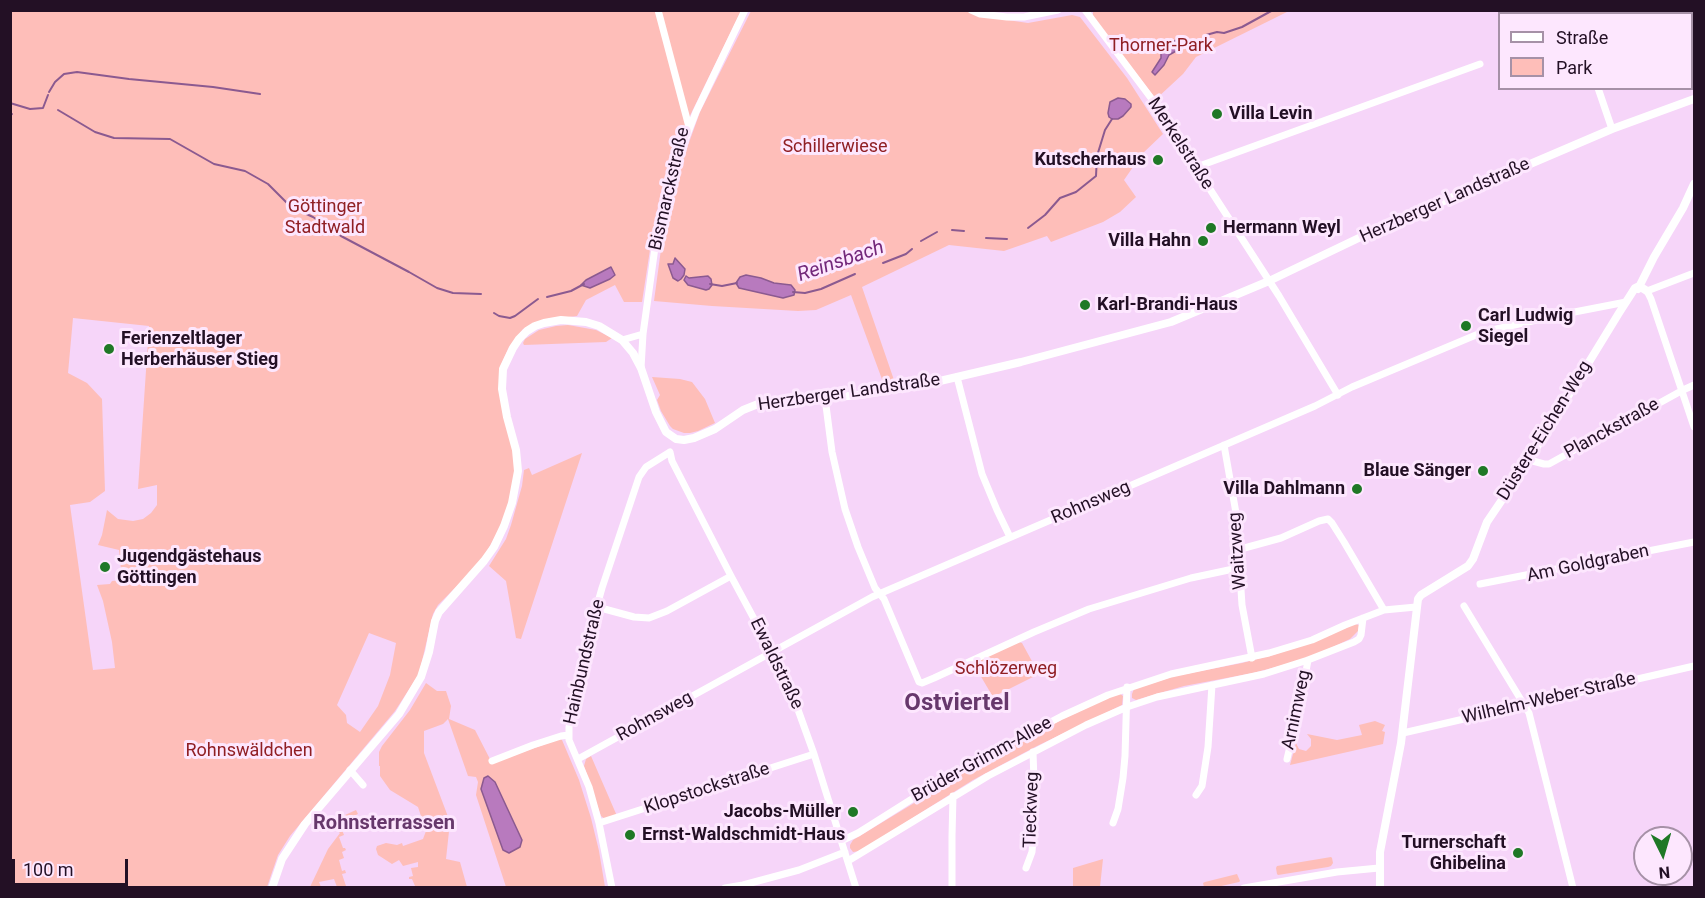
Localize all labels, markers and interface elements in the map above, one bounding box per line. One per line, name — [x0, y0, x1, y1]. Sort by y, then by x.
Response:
legend — [1498, 12, 1693, 90]
text: Straße — [1556, 27, 1608, 48]
park label: Thorner-Park — [1109, 35, 1213, 57]
text: Park — [1556, 57, 1592, 78]
street label: Merkelstraße — [1142, 94, 1218, 194]
place label: Villa Levin — [1229, 103, 1312, 125]
marker: Villa Levin — [1210, 107, 1224, 121]
street label: Bismarckstraße — [645, 125, 695, 253]
park label: Schillerwiese — [782, 136, 888, 158]
place label: Kutscherhaus — [1035, 149, 1146, 171]
marker: Kutscherhaus — [1151, 153, 1165, 167]
street label: Herzberger Landstraße — [1357, 154, 1533, 248]
park label: Göttinger Stadtwald — [285, 196, 365, 238]
place label: Hermann Weyl — [1223, 217, 1341, 239]
marker: Hermann Weyl — [1204, 221, 1218, 235]
place label: Villa Hahn — [1108, 230, 1191, 252]
marker: Villa Hahn — [1196, 234, 1210, 248]
water label: Reinsbach — [795, 236, 887, 288]
place label: Karl-Brandi-Haus — [1097, 294, 1238, 316]
marker: Karl-Brandi-Haus — [1078, 298, 1092, 312]
place label: Carl Ludwig Siegel — [1478, 305, 1573, 348]
marker: Carl Ludwig Siegel — [1459, 319, 1473, 333]
place label: Ferienzeltlager Herberhäuser Stieg — [121, 328, 278, 370]
marker: Ferienzeltlager Herberhäuser Stieg — [102, 342, 116, 356]
street label: Düstere-Eichen-Weg — [1493, 357, 1597, 505]
street label: Herzberger Landstraße — [757, 370, 941, 416]
street label: Planckstraße — [1561, 394, 1663, 464]
place label: Blaue Sänger — [1363, 460, 1471, 482]
marker: Blaue Sänger — [1476, 464, 1490, 478]
street label: Rohnsweg — [1048, 477, 1134, 529]
place label: Villa Dahlmann — [1223, 478, 1345, 500]
marker: Villa Dahlmann — [1350, 482, 1364, 496]
street label: Waitzweg — [1225, 511, 1251, 591]
street label: Am Goldgraben — [1525, 541, 1651, 587]
place label: Jugendgästehaus Göttingen — [117, 546, 261, 588]
marker: Jugendgästehaus Göttingen — [98, 560, 112, 574]
street label: Hainbundstraße — [560, 597, 610, 727]
street label: Ewaldstraße — [745, 615, 807, 713]
park label: Schlözerweg — [955, 658, 1057, 680]
street label: Arnimweg — [1278, 668, 1316, 752]
street label: Wilhelm-Weber-Straße — [1460, 668, 1638, 730]
street label: Rohnsweg — [613, 687, 697, 747]
district label: Ostviertel — [904, 690, 1010, 718]
street label: Brüder-Grimm-Allee — [908, 713, 1056, 807]
park label: Rohnswäldchen — [185, 740, 313, 762]
street label: Klopstockstraße — [641, 759, 773, 819]
street label: Tieckweg — [1020, 771, 1044, 849]
place label: Jacobs-Müller — [724, 801, 841, 823]
marker: Jacobs-Müller — [846, 805, 860, 819]
district label: Rohnsterrassen — [313, 812, 455, 836]
place label: Ernst-Waldschmidt-Haus — [642, 824, 845, 846]
north arrow — [1633, 826, 1693, 886]
marker: Ernst-Waldschmidt-Haus — [623, 828, 637, 842]
place label: Turnerschaft Ghibelina — [1402, 832, 1506, 874]
marker: Turnerschaft Ghibelina — [1511, 846, 1525, 860]
scale bar — [15, 847, 130, 885]
text: 100 m — [23, 859, 74, 880]
text: N — [1658, 862, 1671, 882]

